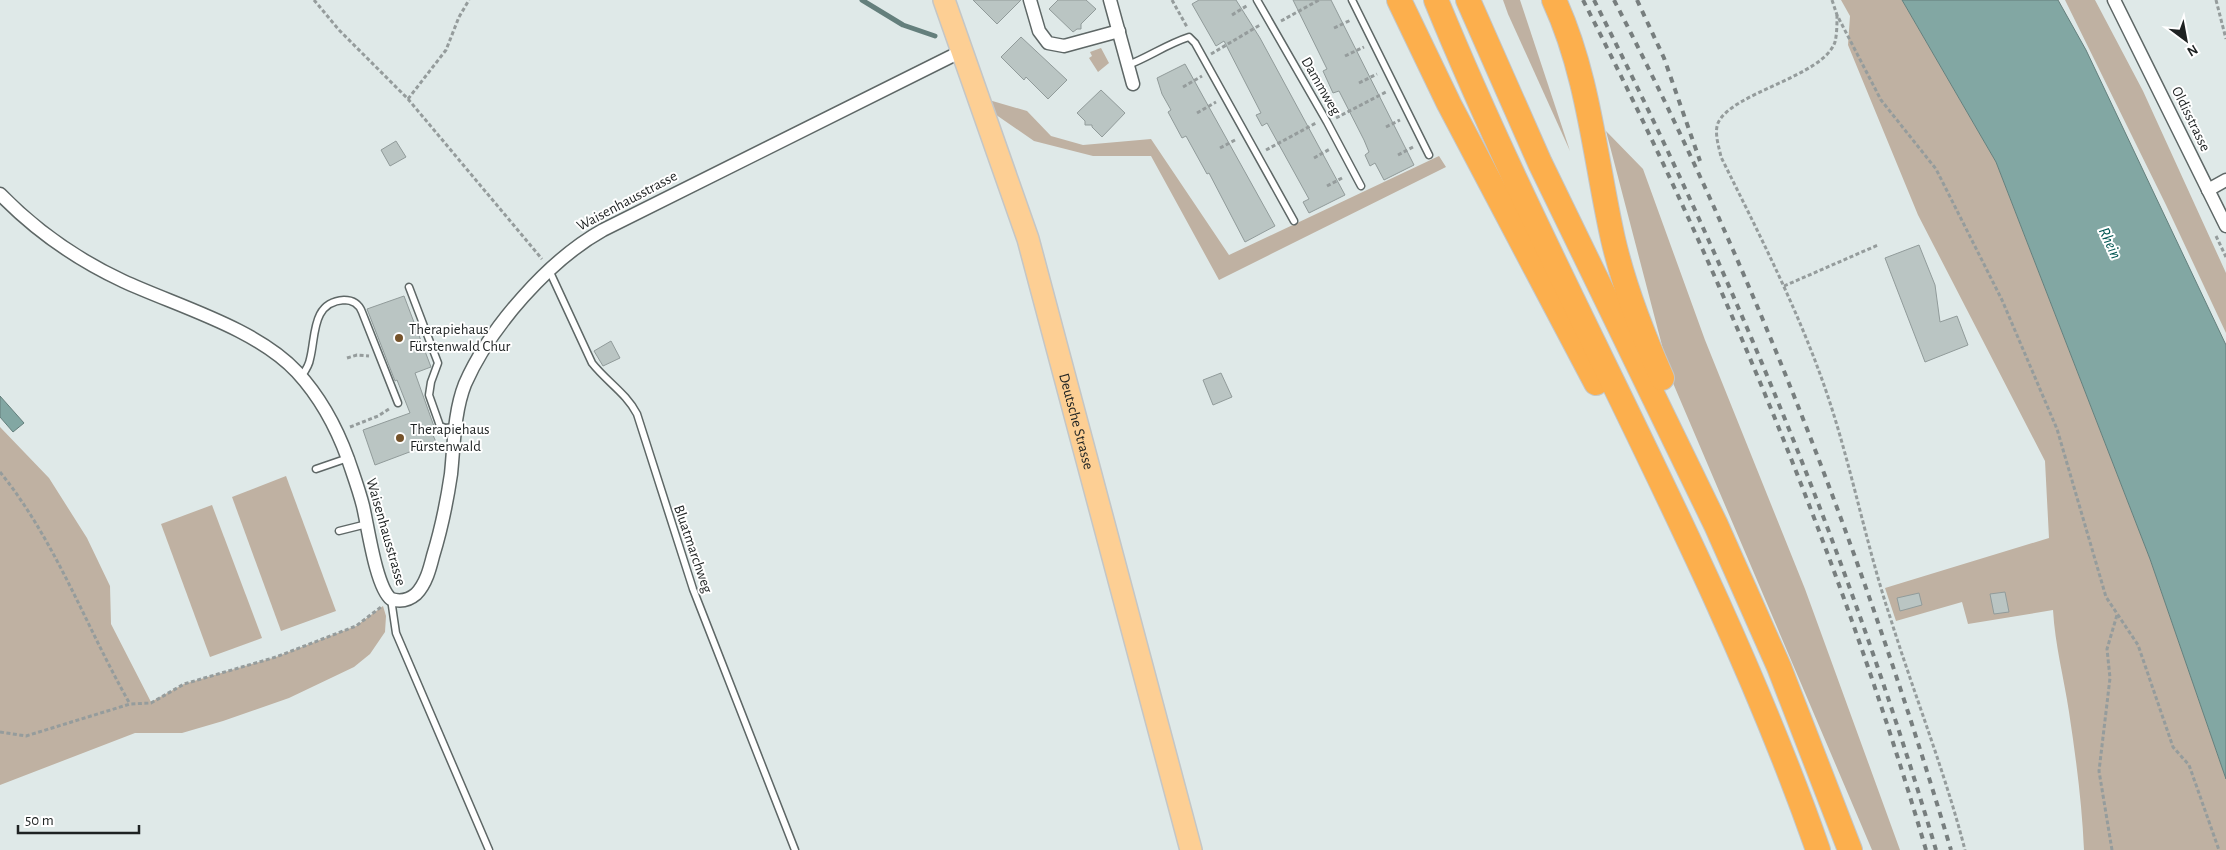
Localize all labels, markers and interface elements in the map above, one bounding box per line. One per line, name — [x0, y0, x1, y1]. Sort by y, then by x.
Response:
north arrow — [2161, 15, 2211, 65]
text: N — [2185, 42, 2200, 59]
street label: Dammweg — [1299, 55, 1344, 118]
street label: Oldisstrasse — [2169, 84, 2213, 154]
street label: Waisenhausstrasse — [574, 168, 680, 234]
water label: Rhein — [2096, 225, 2124, 261]
place label: Therapiehaus Fürstenwald Chur — [409, 322, 510, 354]
marker: Therapiehaus Fürstenwald Chur — [393, 332, 405, 344]
street label: Deutsche Strasse — [1057, 371, 1097, 471]
place label: Therapiehaus Fürstenwald — [410, 422, 490, 454]
marker: Therapiehaus Fürstenwald — [394, 432, 406, 444]
street label: Waisenhausstrasse — [363, 476, 409, 588]
street label: Bluatmarchweg — [671, 503, 715, 596]
scale bar — [18, 802, 139, 834]
text: 50 m — [25, 813, 54, 828]

